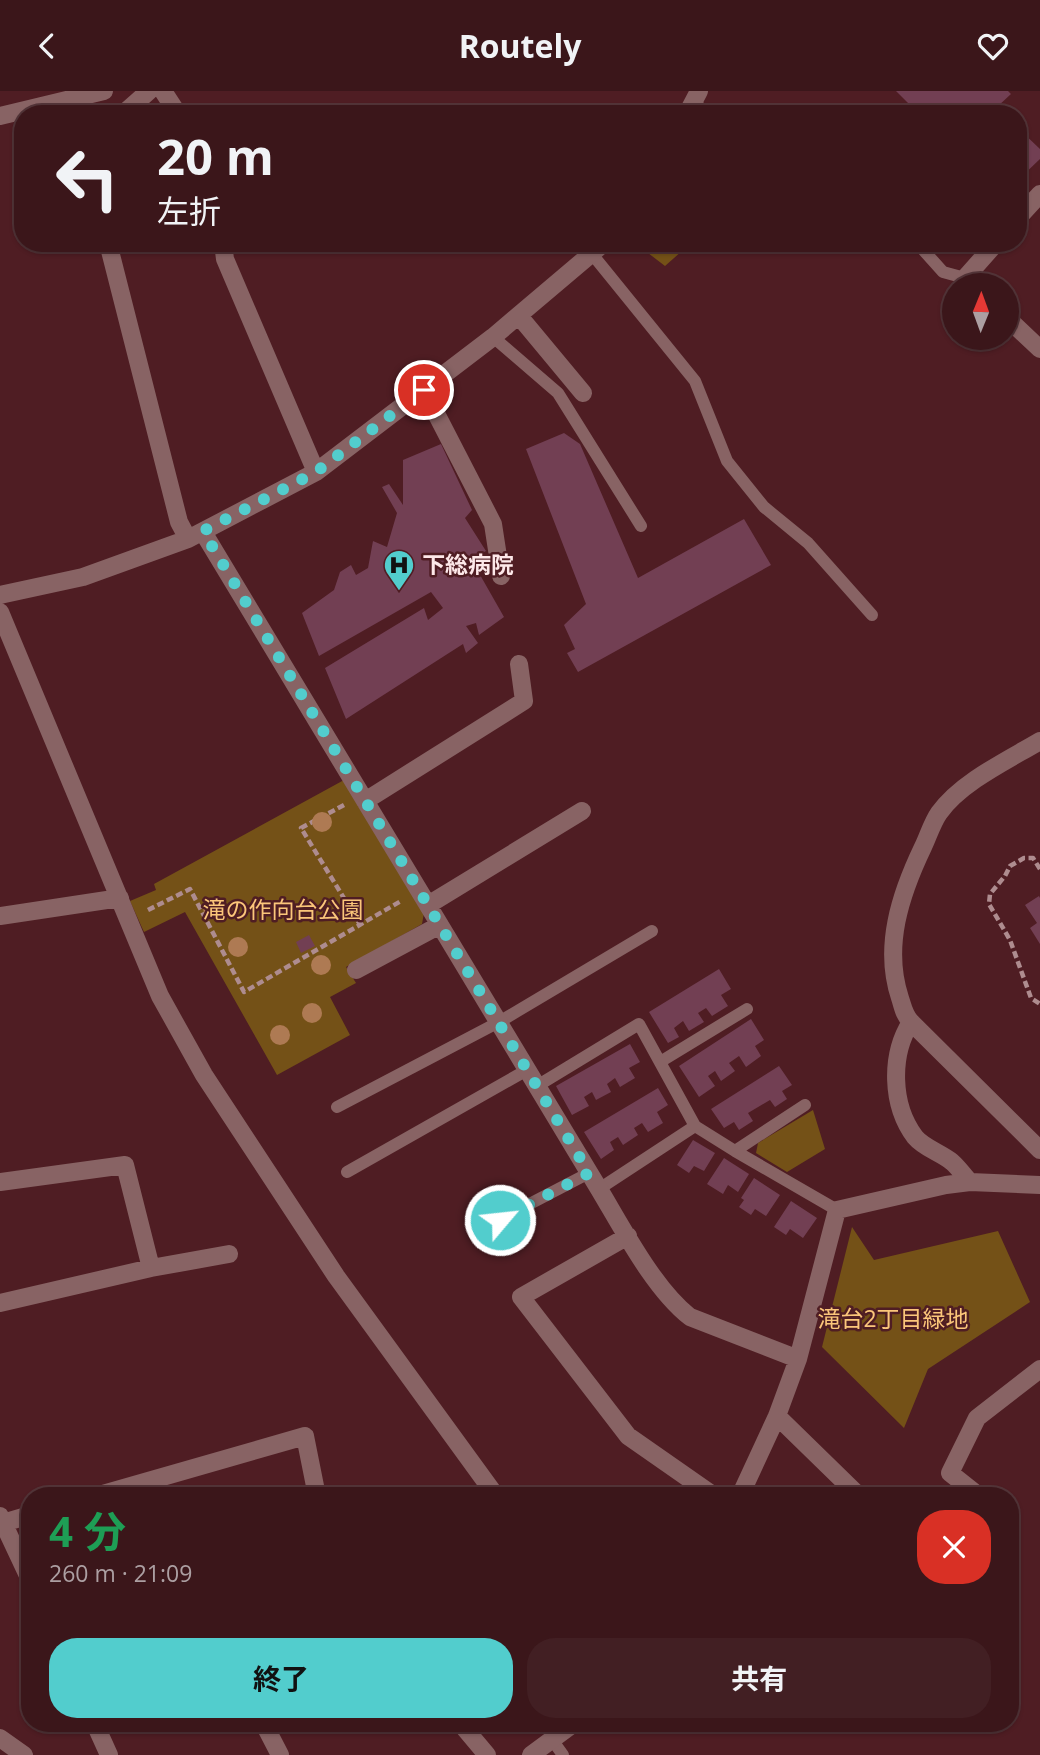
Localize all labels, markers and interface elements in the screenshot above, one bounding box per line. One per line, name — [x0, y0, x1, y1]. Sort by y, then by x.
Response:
text: Routely — [459, 24, 581, 67]
icon: back — [28, 27, 66, 65]
icon: heart — [974, 27, 1012, 65]
text: 20 m — [157, 123, 274, 189]
icon: left — [42, 133, 133, 224]
text: 左折 — [157, 189, 221, 232]
north arrow — [942, 273, 1018, 350]
map controls — [942, 273, 1019, 350]
pin — [394, 360, 454, 420]
icon: arrive — [405, 371, 443, 409]
hospital icon: 下総病院 — [382, 548, 416, 592]
place label: 下総病院 — [422, 548, 514, 580]
park label: 滝の作向台公園 — [203, 893, 364, 925]
position arrow — [463, 1183, 537, 1257]
park label: 滝台2丁目緑地 — [817, 1302, 969, 1334]
text: 4 分 — [49, 1502, 126, 1559]
button: close — [917, 1510, 991, 1584]
text: 260 m · 21:09 — [49, 1557, 192, 1589]
button: 終了 — [49, 1638, 513, 1718]
button: 共有 — [527, 1638, 991, 1718]

